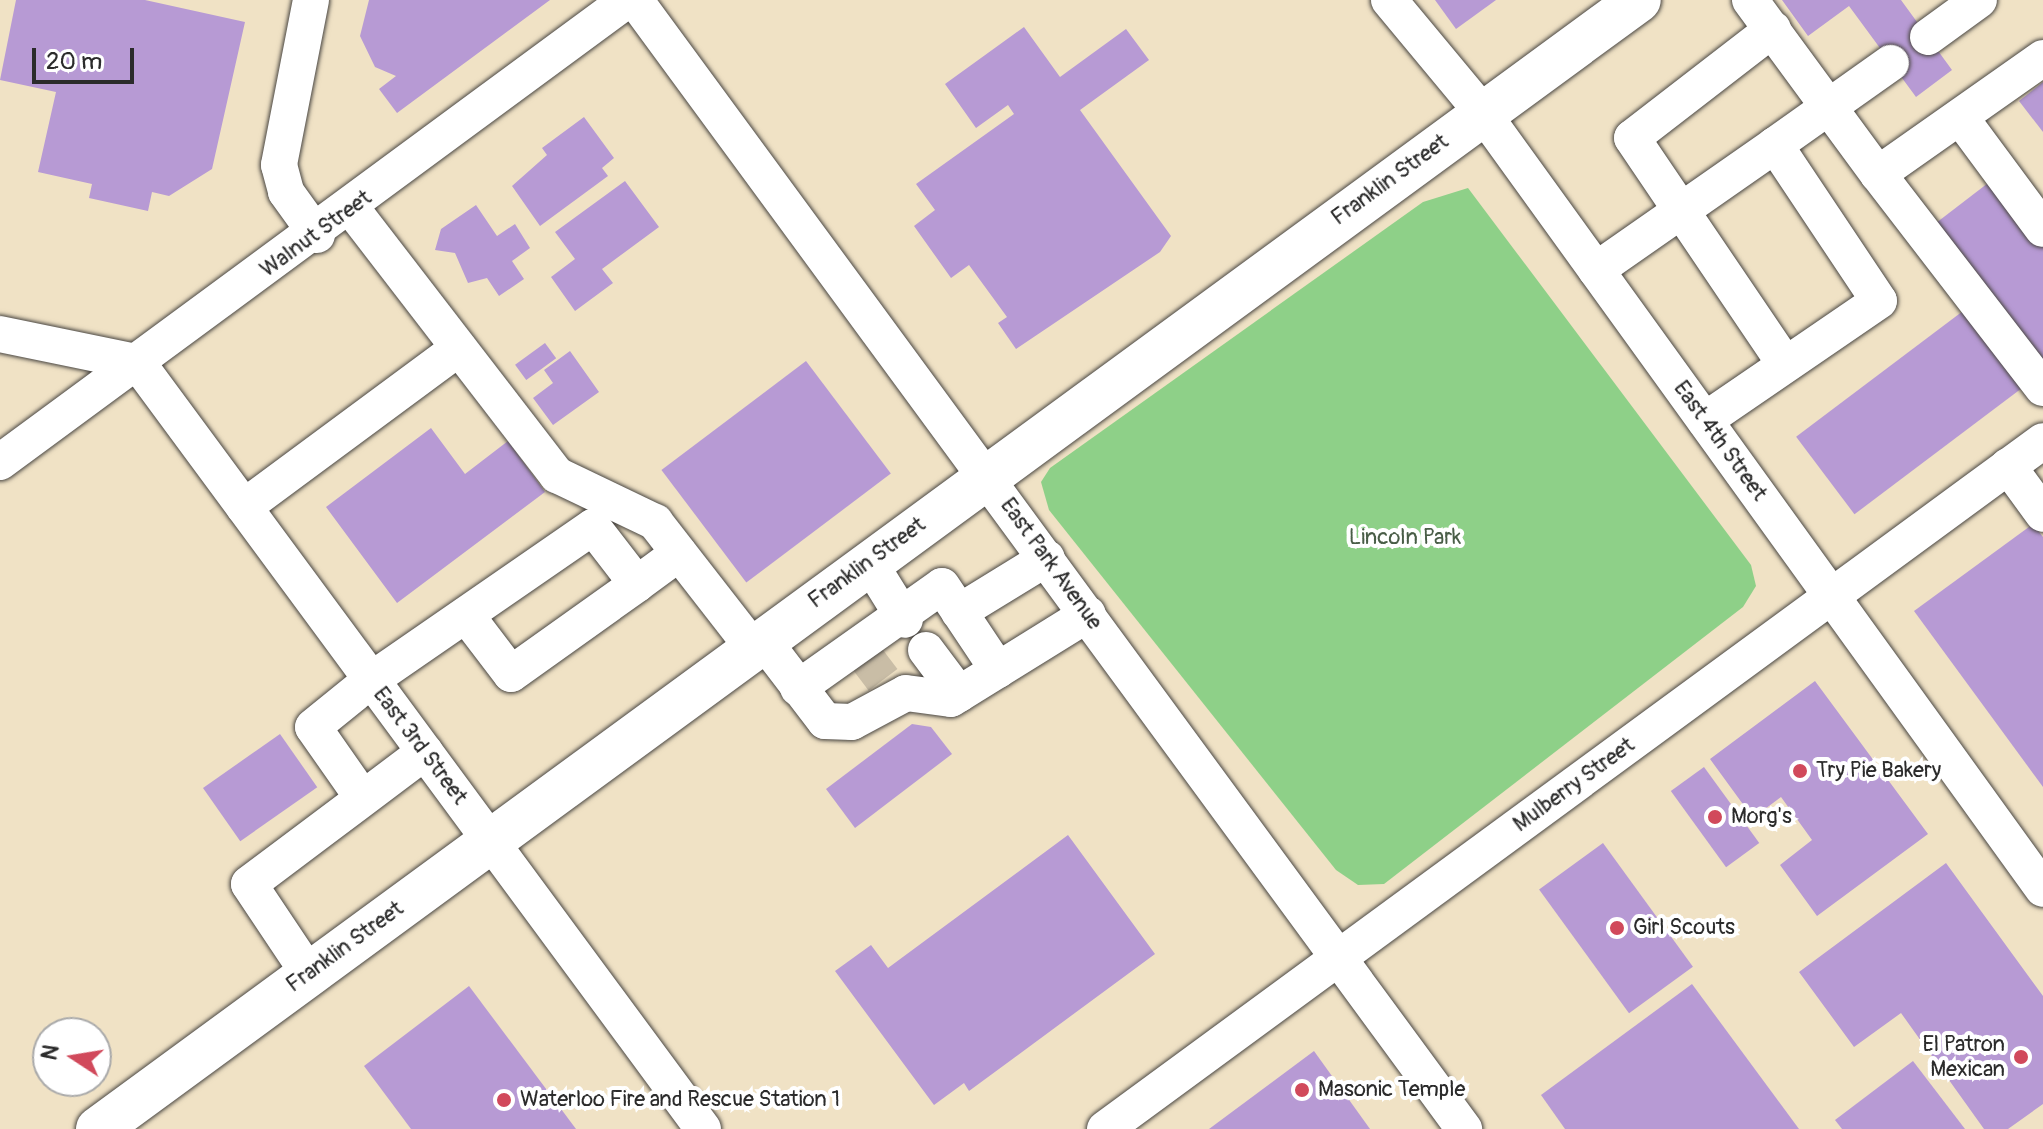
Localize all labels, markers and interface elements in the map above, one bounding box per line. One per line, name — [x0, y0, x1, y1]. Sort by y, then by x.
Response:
scale bar — [36, 32, 138, 82]
text: 20 m — [46, 47, 102, 76]
street label: Franklin Street — [1326, 129, 1454, 231]
street label: Walnut Street — [255, 185, 377, 283]
street label: East 4th Street — [1668, 376, 1772, 506]
street label: East Park Avenue — [994, 493, 1108, 635]
street label: Franklin Street — [803, 512, 931, 614]
park label: Lincoln Park — [1349, 525, 1461, 551]
street label: East 3rd Street — [367, 682, 473, 810]
street label: Mulberry Street — [1508, 732, 1640, 838]
place label: Try Pie Bakery — [1816, 758, 1941, 784]
marker: Try Pie Bakery — [1791, 762, 1809, 780]
place label: Morg's — [1731, 804, 1792, 830]
marker: Morg's — [1706, 808, 1724, 826]
street label: Franklin Street — [281, 896, 409, 998]
place label: Girl Scouts — [1633, 915, 1735, 941]
marker: Girl Scouts — [1608, 919, 1626, 937]
north arrow — [32, 1017, 112, 1097]
place label: El Patron Mexican — [1922, 1031, 2005, 1082]
text: N — [35, 1042, 66, 1063]
marker: El Patron Mexican — [2012, 1048, 2030, 1066]
place label: Masonic Temple — [1318, 1077, 1465, 1103]
marker: Masonic Temple — [1293, 1081, 1311, 1099]
place label: Waterloo Fire and Rescue Station 1 — [520, 1087, 840, 1113]
marker: Waterloo Fire and Rescue Station 1 — [495, 1091, 513, 1109]

